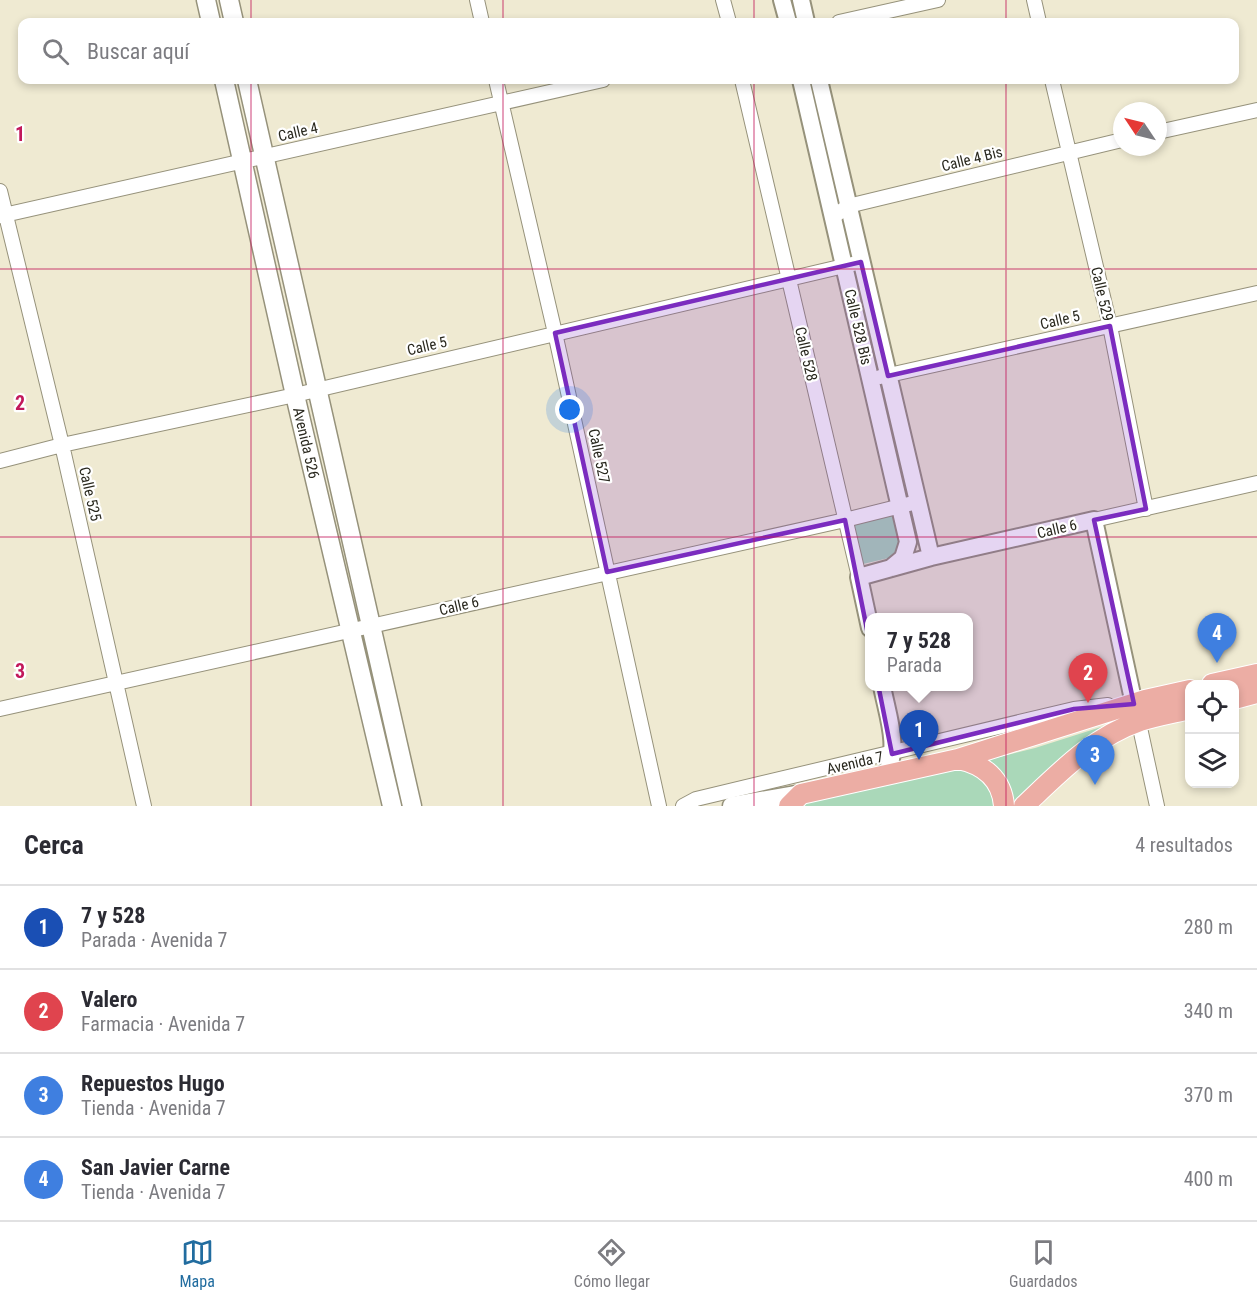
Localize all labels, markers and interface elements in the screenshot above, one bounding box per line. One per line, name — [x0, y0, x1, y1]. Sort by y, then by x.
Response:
search box — [18, 18, 1239, 84]
icon: search — [39, 35, 72, 68]
text: Buscar aquí — [87, 39, 190, 64]
north arrow — [1113, 102, 1167, 156]
street label: Calle 4 — [276, 119, 320, 145]
text: 1 — [15, 122, 25, 146]
street label: Calle 4 Bis — [940, 143, 1005, 175]
street label: Calle 529 — [1087, 265, 1117, 323]
street label: Calle 528 Bis — [841, 287, 875, 367]
street label: Calle 5 — [1038, 307, 1082, 333]
street label: Calle 528 — [791, 325, 821, 383]
street label: Calle 5 — [405, 333, 449, 359]
text: 2 — [15, 391, 25, 415]
your location — [555, 395, 584, 424]
street label: Avenida 526 — [289, 406, 323, 480]
street label: Calle 527 — [584, 427, 614, 485]
street label: Calle 525 — [75, 465, 105, 523]
street label: Calle 6 — [1035, 516, 1079, 542]
street label: Calle 6 — [437, 593, 481, 619]
popup — [865, 613, 973, 691]
pin: 4 — [1198, 614, 1236, 663]
text: 7 y 528 — [887, 628, 951, 653]
text: Parada — [887, 653, 942, 677]
pin: 2 — [1068, 654, 1108, 703]
text: 3 — [15, 659, 25, 683]
map controls — [1185, 680, 1239, 788]
button: locate — [1185, 680, 1239, 734]
pin: 1 — [900, 710, 938, 760]
button: layers — [1185, 734, 1239, 788]
pin: 3 — [1076, 736, 1114, 785]
street label: Avenida 7 — [825, 748, 885, 778]
text: Cerca — [24, 830, 84, 860]
text: 4 resultados — [1135, 833, 1233, 857]
text: 7 y 528 — [81, 903, 145, 928]
text: 1 — [38, 915, 49, 939]
text: 280 m — [1184, 915, 1233, 939]
text: Parada · Avenida 7 — [81, 928, 227, 952]
text: Valero — [81, 987, 138, 1012]
text: 2 — [38, 999, 49, 1023]
text: 340 m — [1184, 999, 1233, 1023]
text: Farmacia · Avenida 7 — [81, 1012, 245, 1036]
text: Repuestos Hugo — [81, 1071, 225, 1096]
text: 3 — [38, 1083, 49, 1107]
text: 370 m — [1184, 1083, 1233, 1107]
text: Tienda · Avenida 7 — [81, 1096, 226, 1120]
text: San Javier Carne — [81, 1155, 230, 1180]
text: 4 — [38, 1167, 49, 1191]
text: 400 m — [1184, 1167, 1233, 1191]
text: Tienda · Avenida 7 — [81, 1180, 226, 1204]
tab: Mapa — [180, 1236, 215, 1291]
tab: Cómo llegar — [574, 1236, 650, 1291]
tab: Guardados — [1009, 1236, 1077, 1291]

